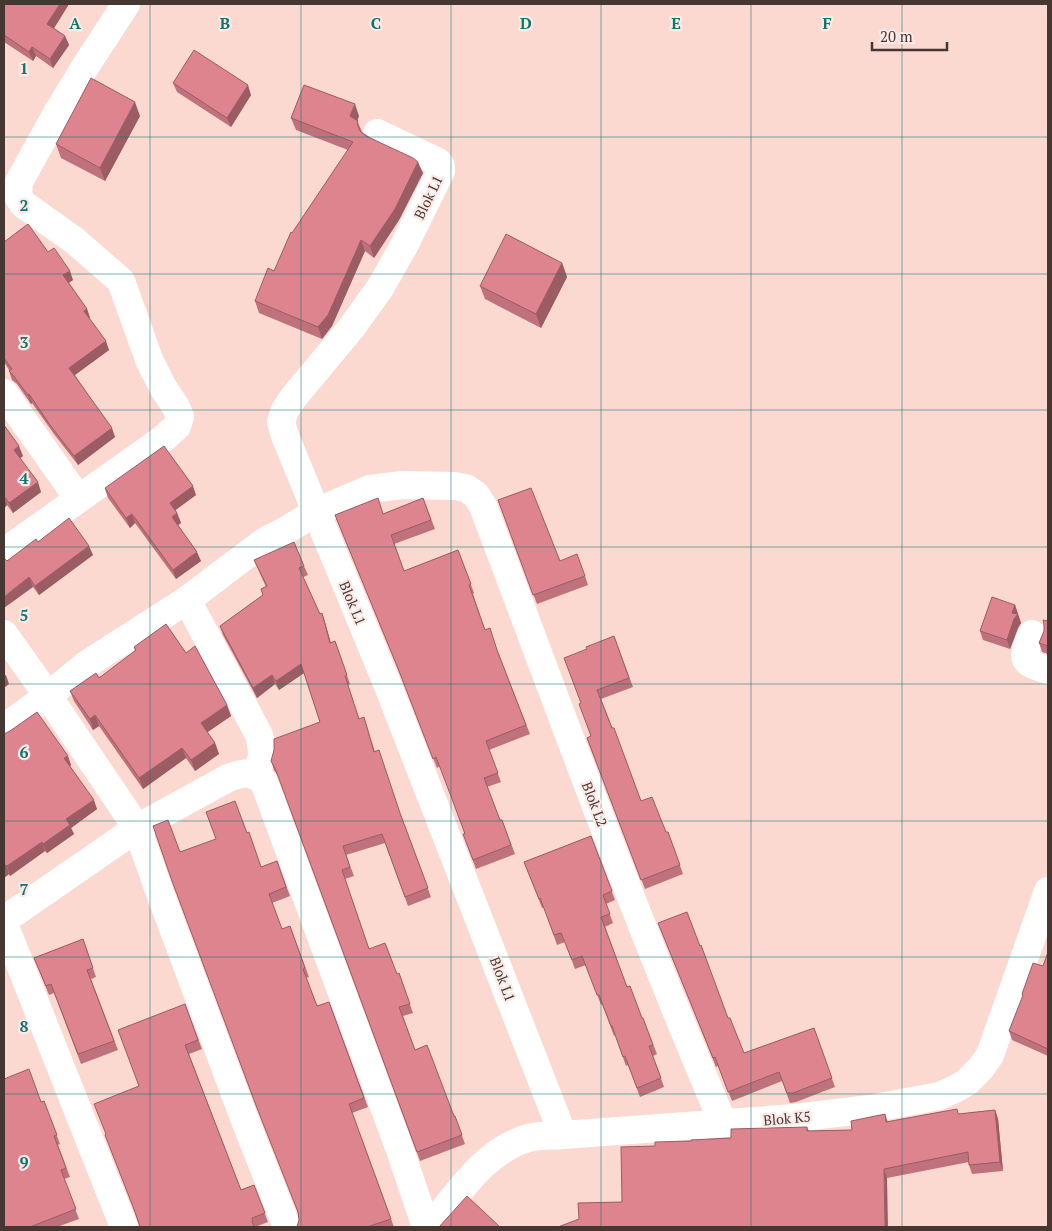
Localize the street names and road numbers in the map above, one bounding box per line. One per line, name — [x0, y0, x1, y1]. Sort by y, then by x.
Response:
street label: Blok L1 — [409, 172, 447, 222]
street label: Blok L1 — [335, 578, 371, 628]
street label: Blok L2 — [578, 779, 612, 829]
street label: Blok L1 — [486, 954, 520, 1004]
street label: Blok K5 — [762, 1106, 812, 1130]

